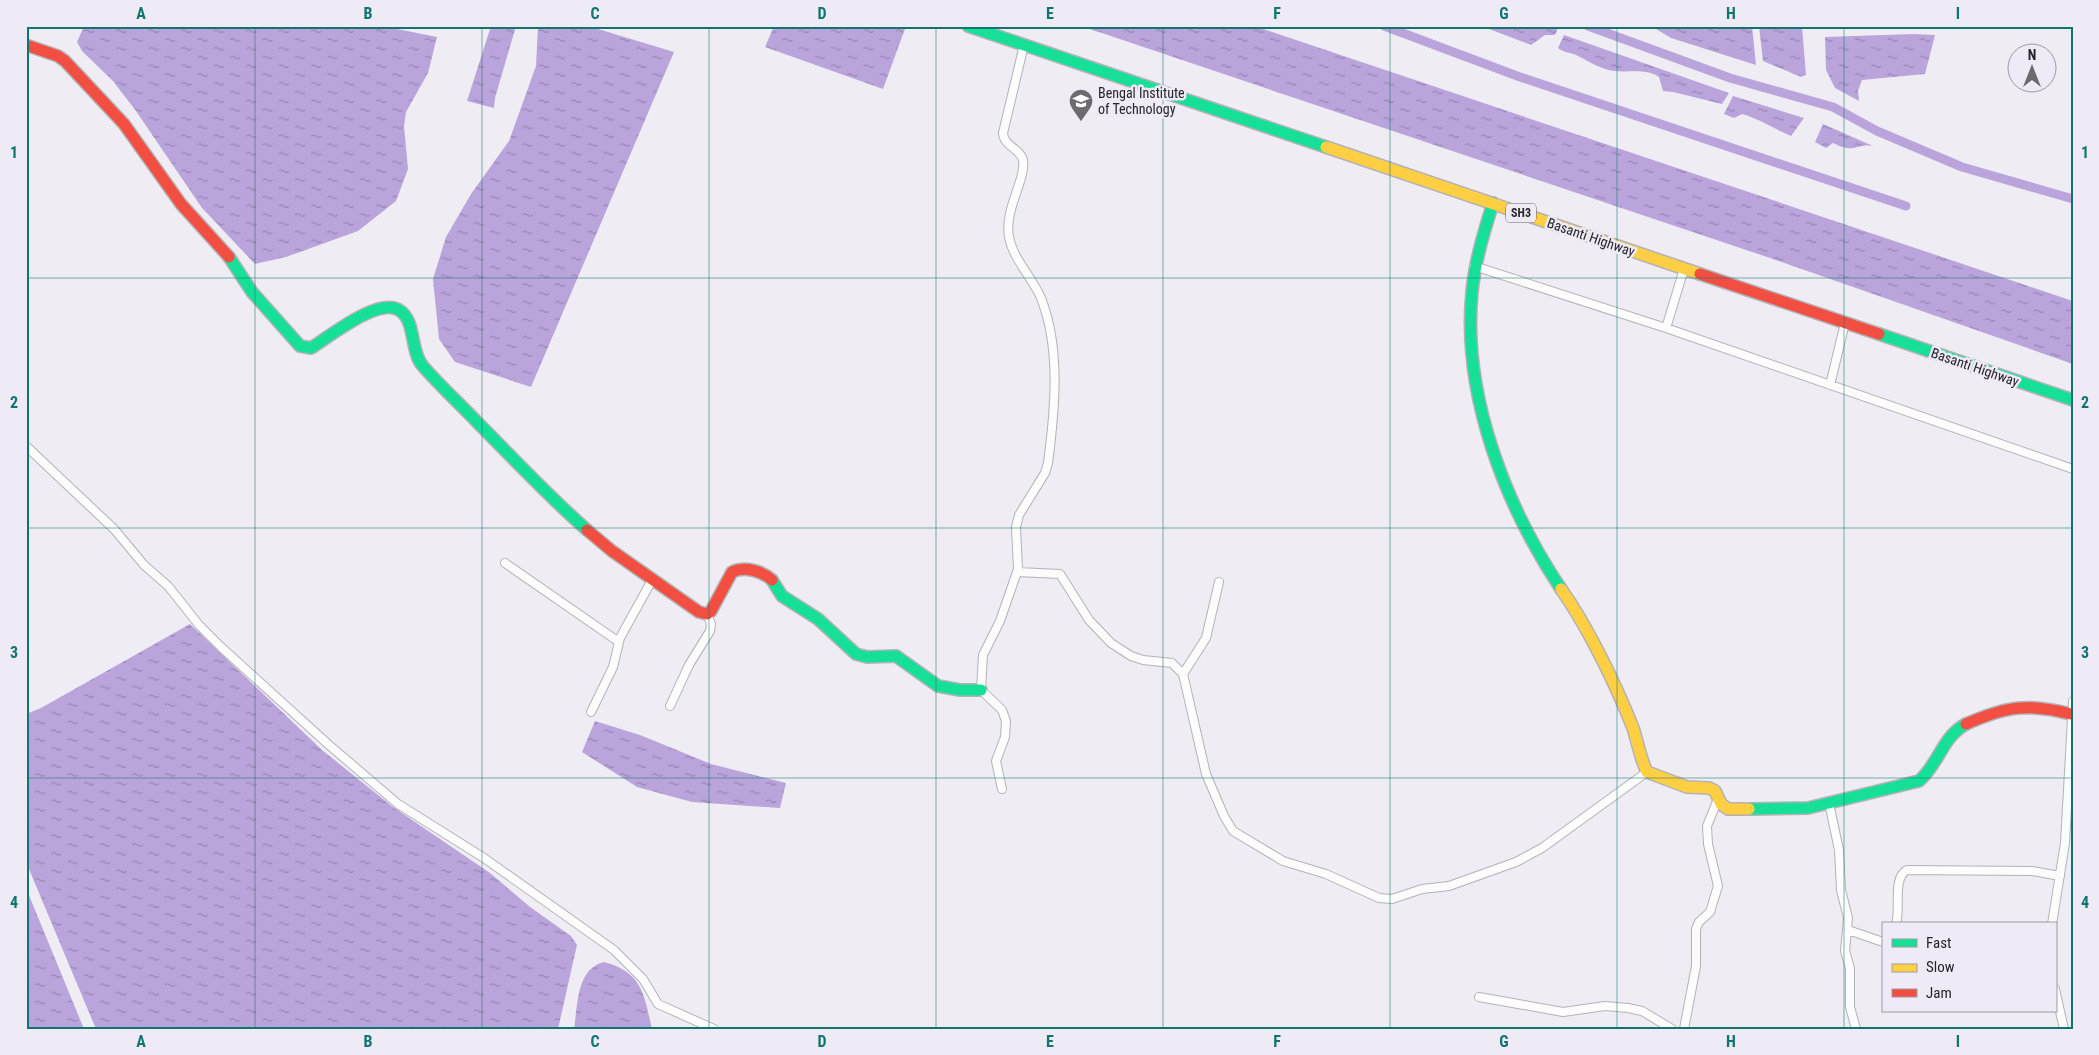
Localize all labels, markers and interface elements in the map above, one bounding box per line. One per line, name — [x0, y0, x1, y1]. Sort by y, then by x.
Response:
text: A — [136, 4, 146, 23]
text: B — [364, 4, 373, 23]
text: C — [590, 4, 600, 23]
text: D — [817, 4, 827, 23]
text: E — [1046, 4, 1054, 23]
text: F — [1273, 4, 1281, 23]
text: G — [1499, 4, 1509, 23]
text: H — [1726, 4, 1736, 23]
text: I — [1956, 4, 1960, 23]
north arrow — [2006, 42, 2056, 92]
text: N — [2028, 47, 2036, 63]
place label: Bengal Institute of Technology — [1098, 85, 1185, 117]
school or university icon: Bengal Institute of Technology — [1068, 88, 1094, 122]
text: 1 — [10, 143, 18, 162]
text: 1 — [2081, 143, 2089, 162]
road number: SH3 — [1506, 204, 1536, 222]
street label: Basanti Highway — [1545, 214, 1637, 260]
street label: Basanti Highway — [1929, 344, 2021, 390]
text: 2 — [10, 393, 18, 412]
text: 2 — [2081, 393, 2089, 412]
text: 3 — [10, 643, 18, 662]
text: 3 — [2081, 643, 2089, 662]
text: 4 — [10, 893, 18, 912]
text: 4 — [2081, 893, 2089, 912]
legend — [1882, 922, 2056, 1012]
text: Fast — [1926, 934, 1951, 952]
text: Slow — [1926, 958, 1955, 976]
text: Jam — [1926, 984, 1952, 1002]
text: A — [136, 1032, 146, 1051]
text: B — [364, 1032, 373, 1051]
text: C — [590, 1032, 600, 1051]
text: D — [817, 1032, 827, 1051]
text: E — [1046, 1032, 1054, 1051]
text: F — [1273, 1032, 1281, 1051]
text: G — [1499, 1032, 1509, 1051]
text: H — [1726, 1032, 1736, 1051]
text: I — [1956, 1032, 1960, 1051]

